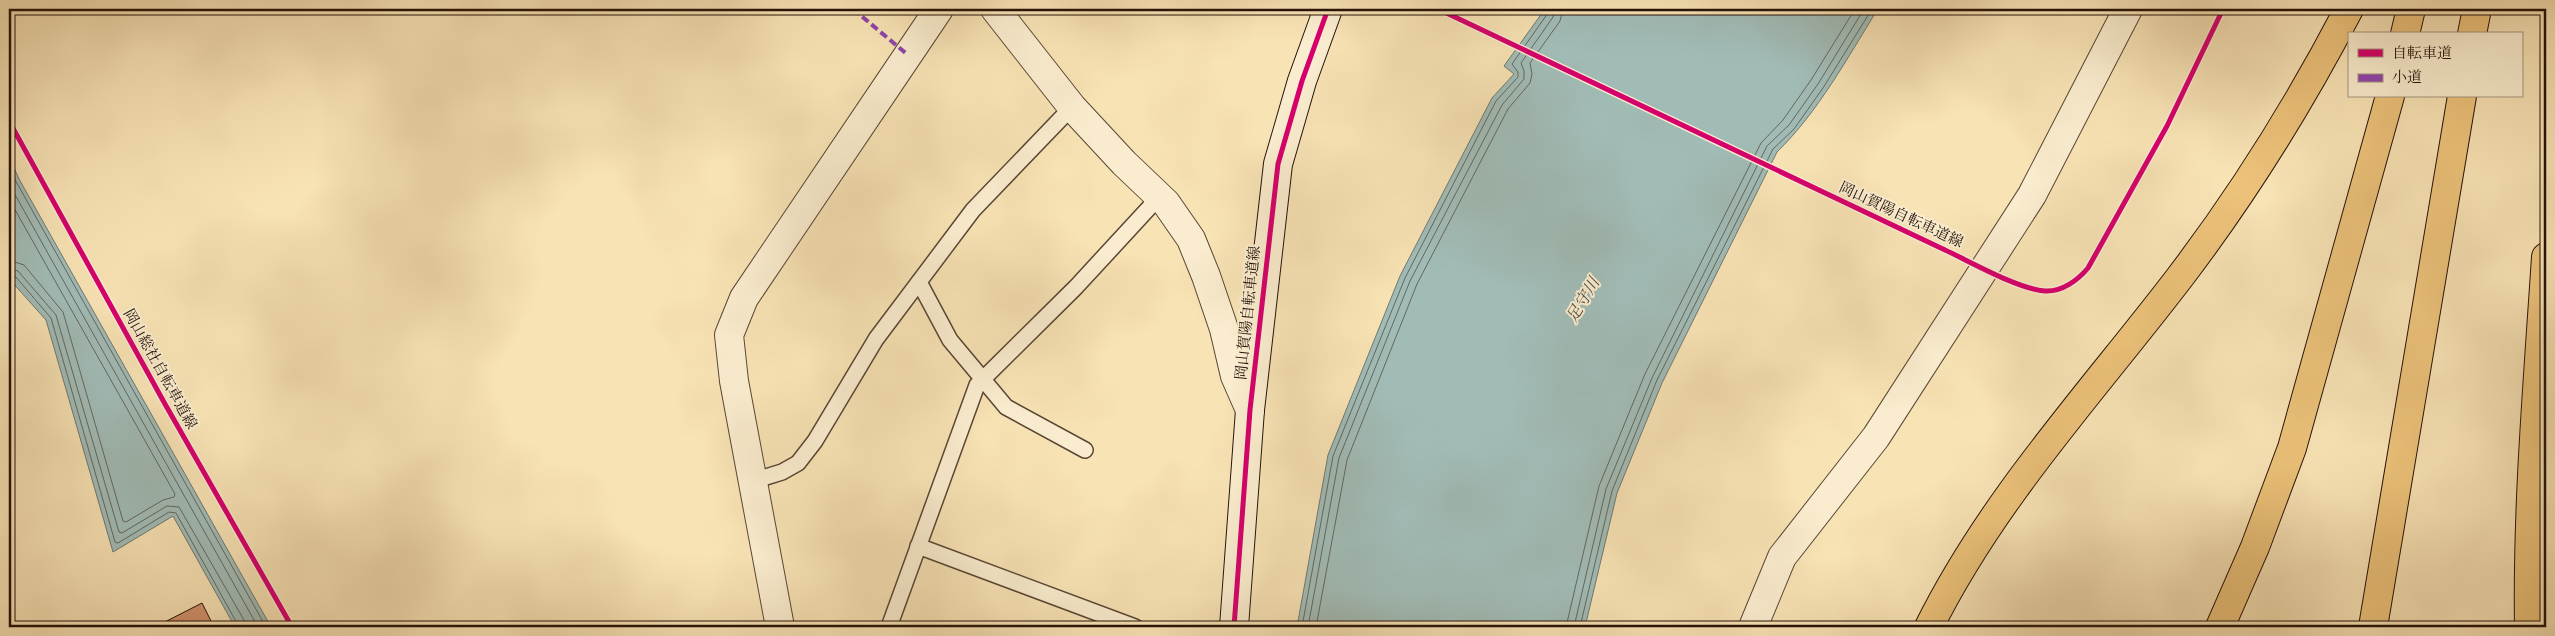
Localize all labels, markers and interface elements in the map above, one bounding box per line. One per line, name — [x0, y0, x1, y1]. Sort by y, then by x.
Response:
legend — [2348, 32, 2522, 98]
text: 自転車道 — [2392, 44, 2452, 63]
text: 小道 — [2392, 68, 2422, 87]
street label: 岡山賀陽自転車道線 — [1836, 178, 1966, 252]
street label: 岡山賀陽自転車道線 — [1231, 245, 1265, 381]
water label: 足守川 — [1562, 273, 1605, 326]
street label: 岡山総社自転車道線 — [119, 305, 201, 433]

